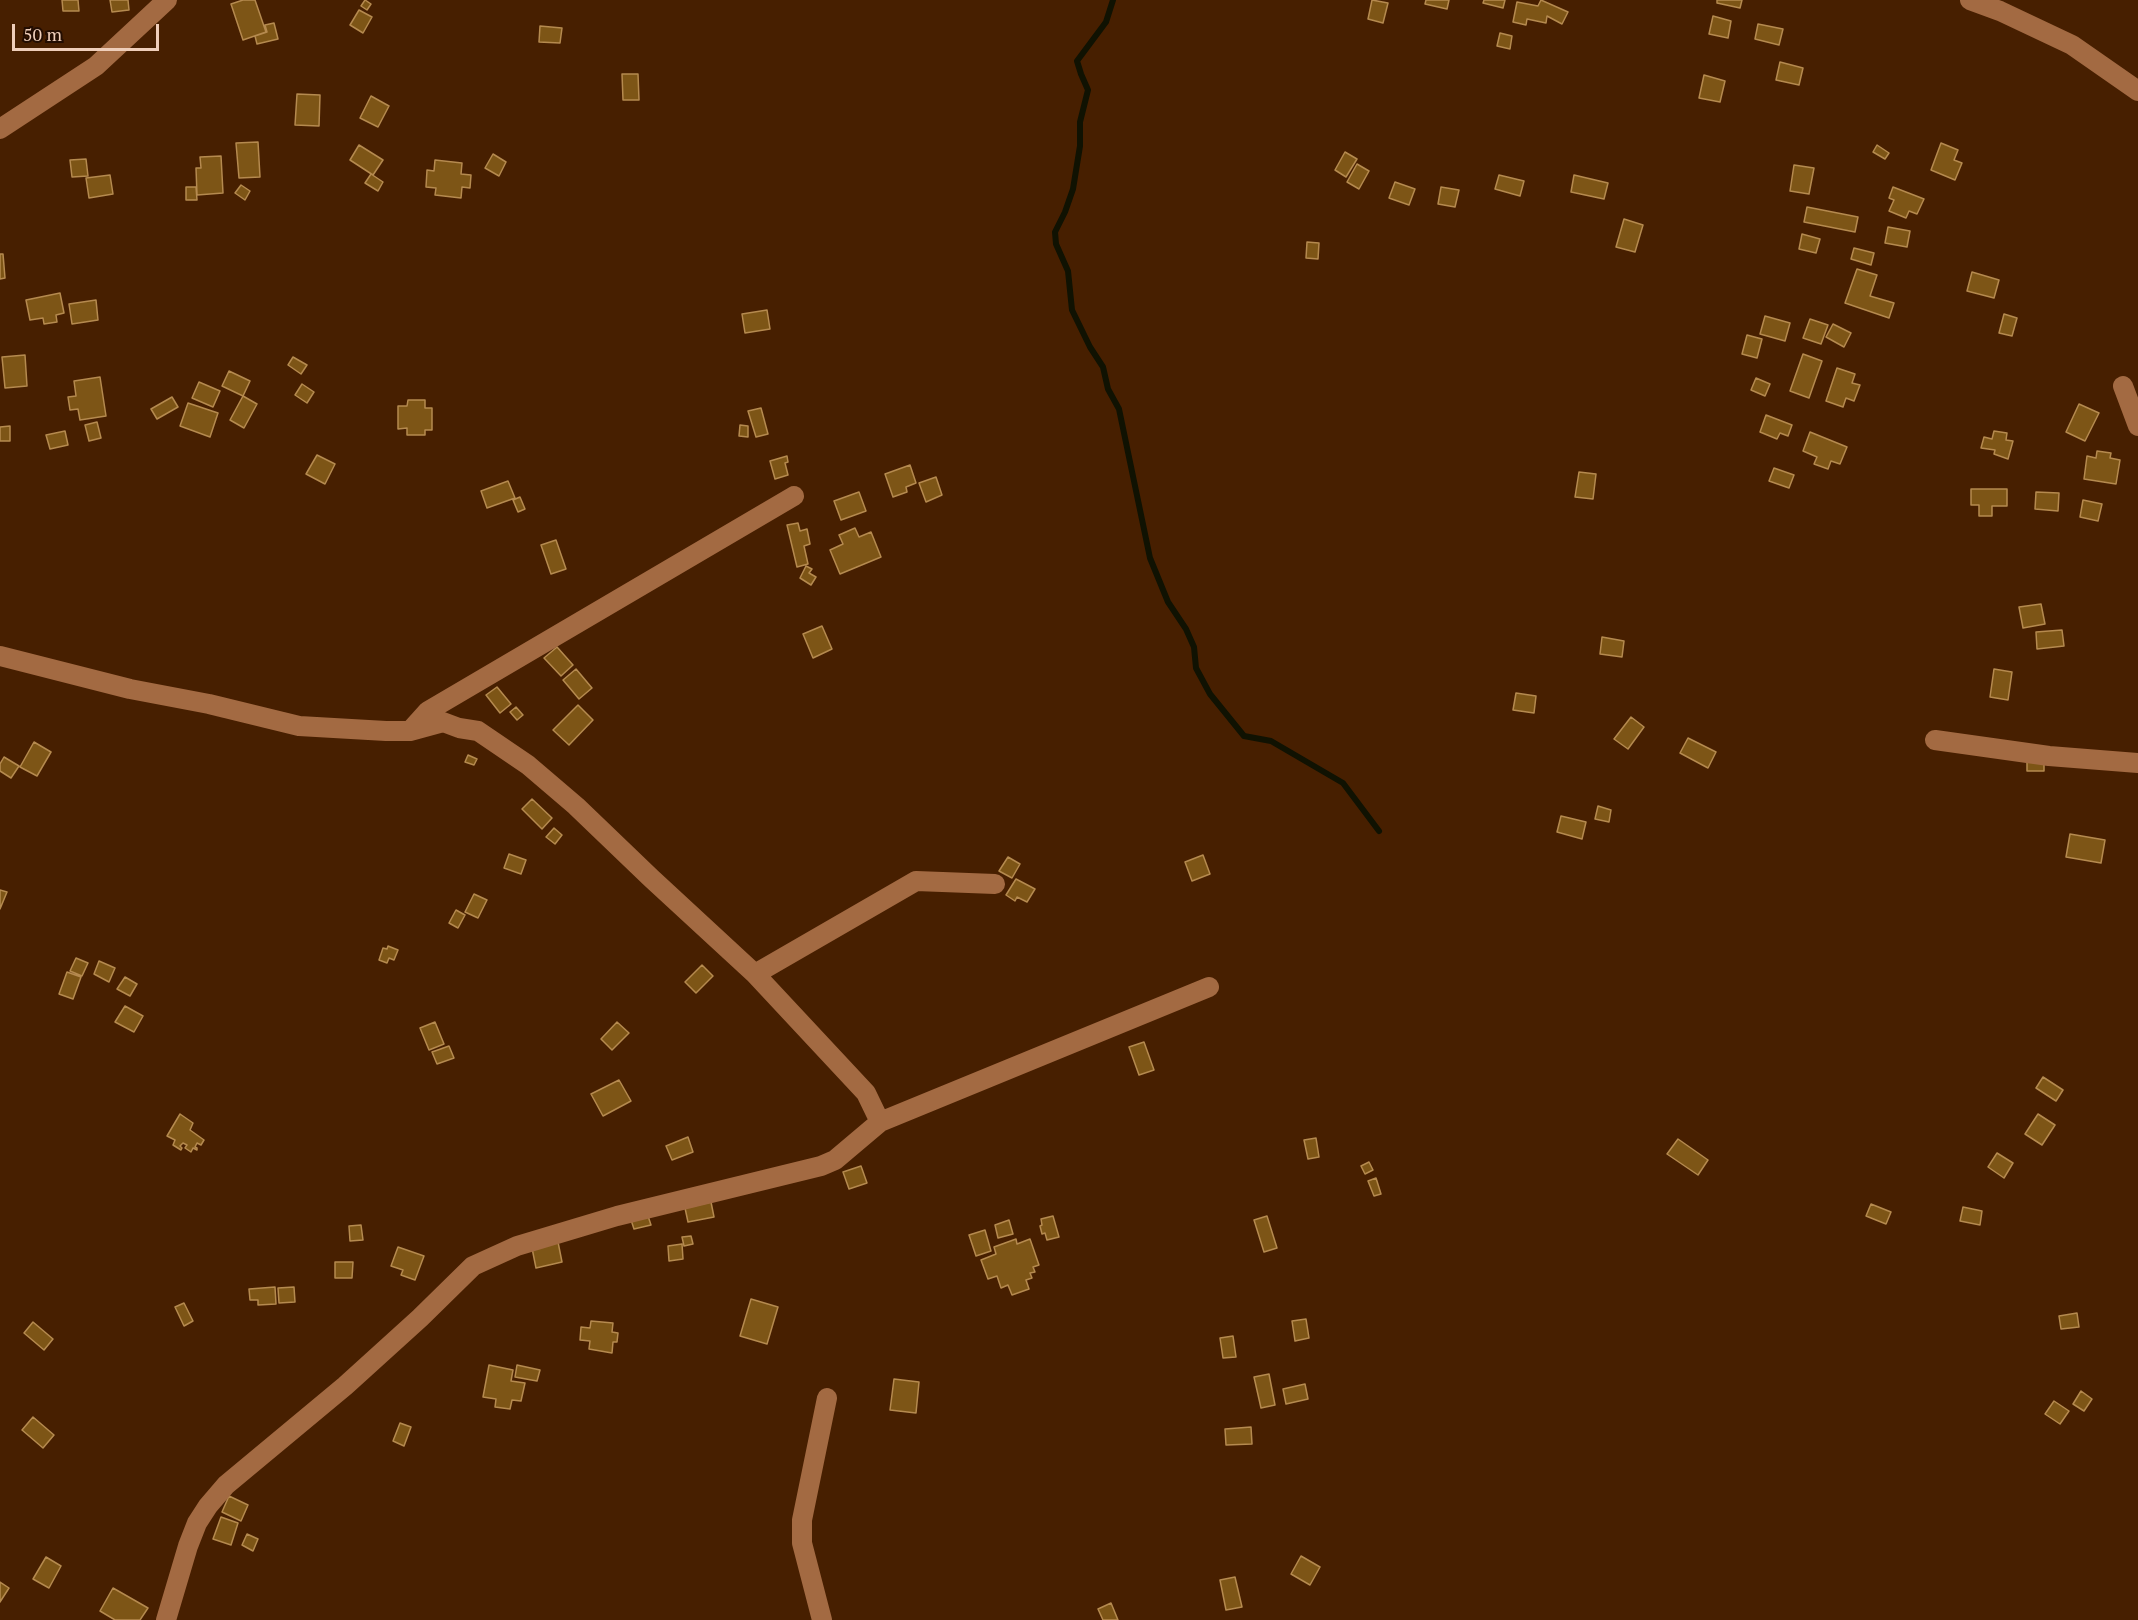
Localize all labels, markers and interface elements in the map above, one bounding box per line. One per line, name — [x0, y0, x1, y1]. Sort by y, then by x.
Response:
scale bar — [15, 12, 162, 50]
text: 50 m — [23, 22, 62, 46]

